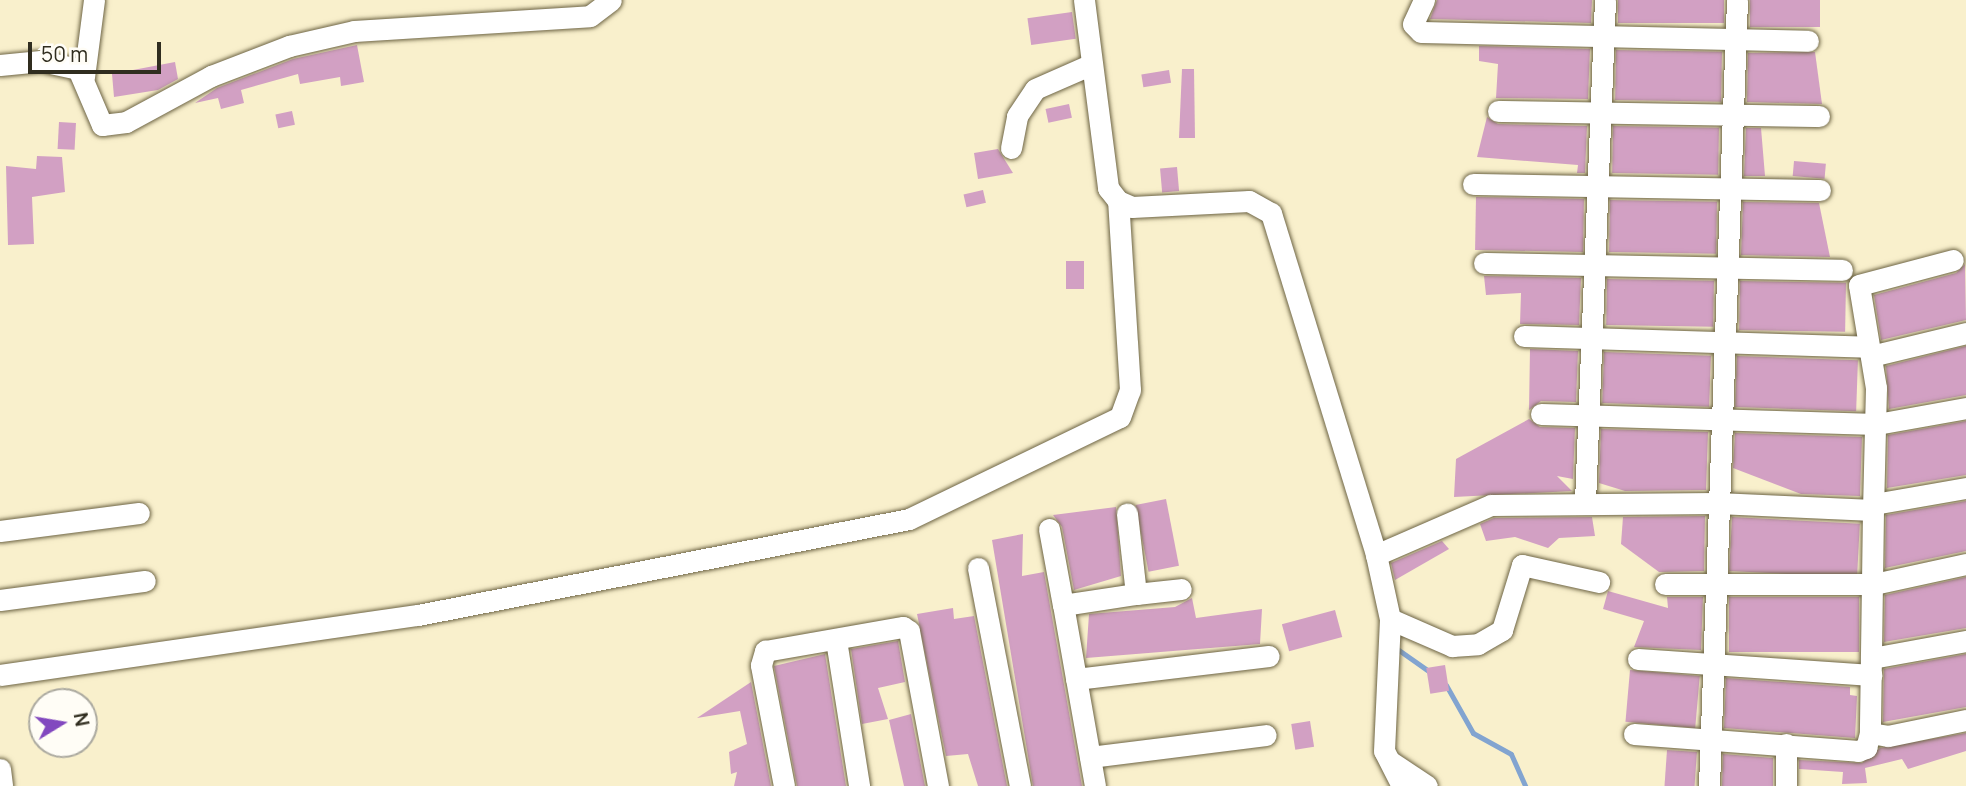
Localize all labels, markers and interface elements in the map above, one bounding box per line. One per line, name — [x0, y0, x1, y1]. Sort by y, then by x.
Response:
scale bar — [32, 28, 164, 72]
text: 50 m — [41, 40, 88, 68]
north arrow — [28, 688, 98, 758]
text: N — [68, 710, 96, 729]

